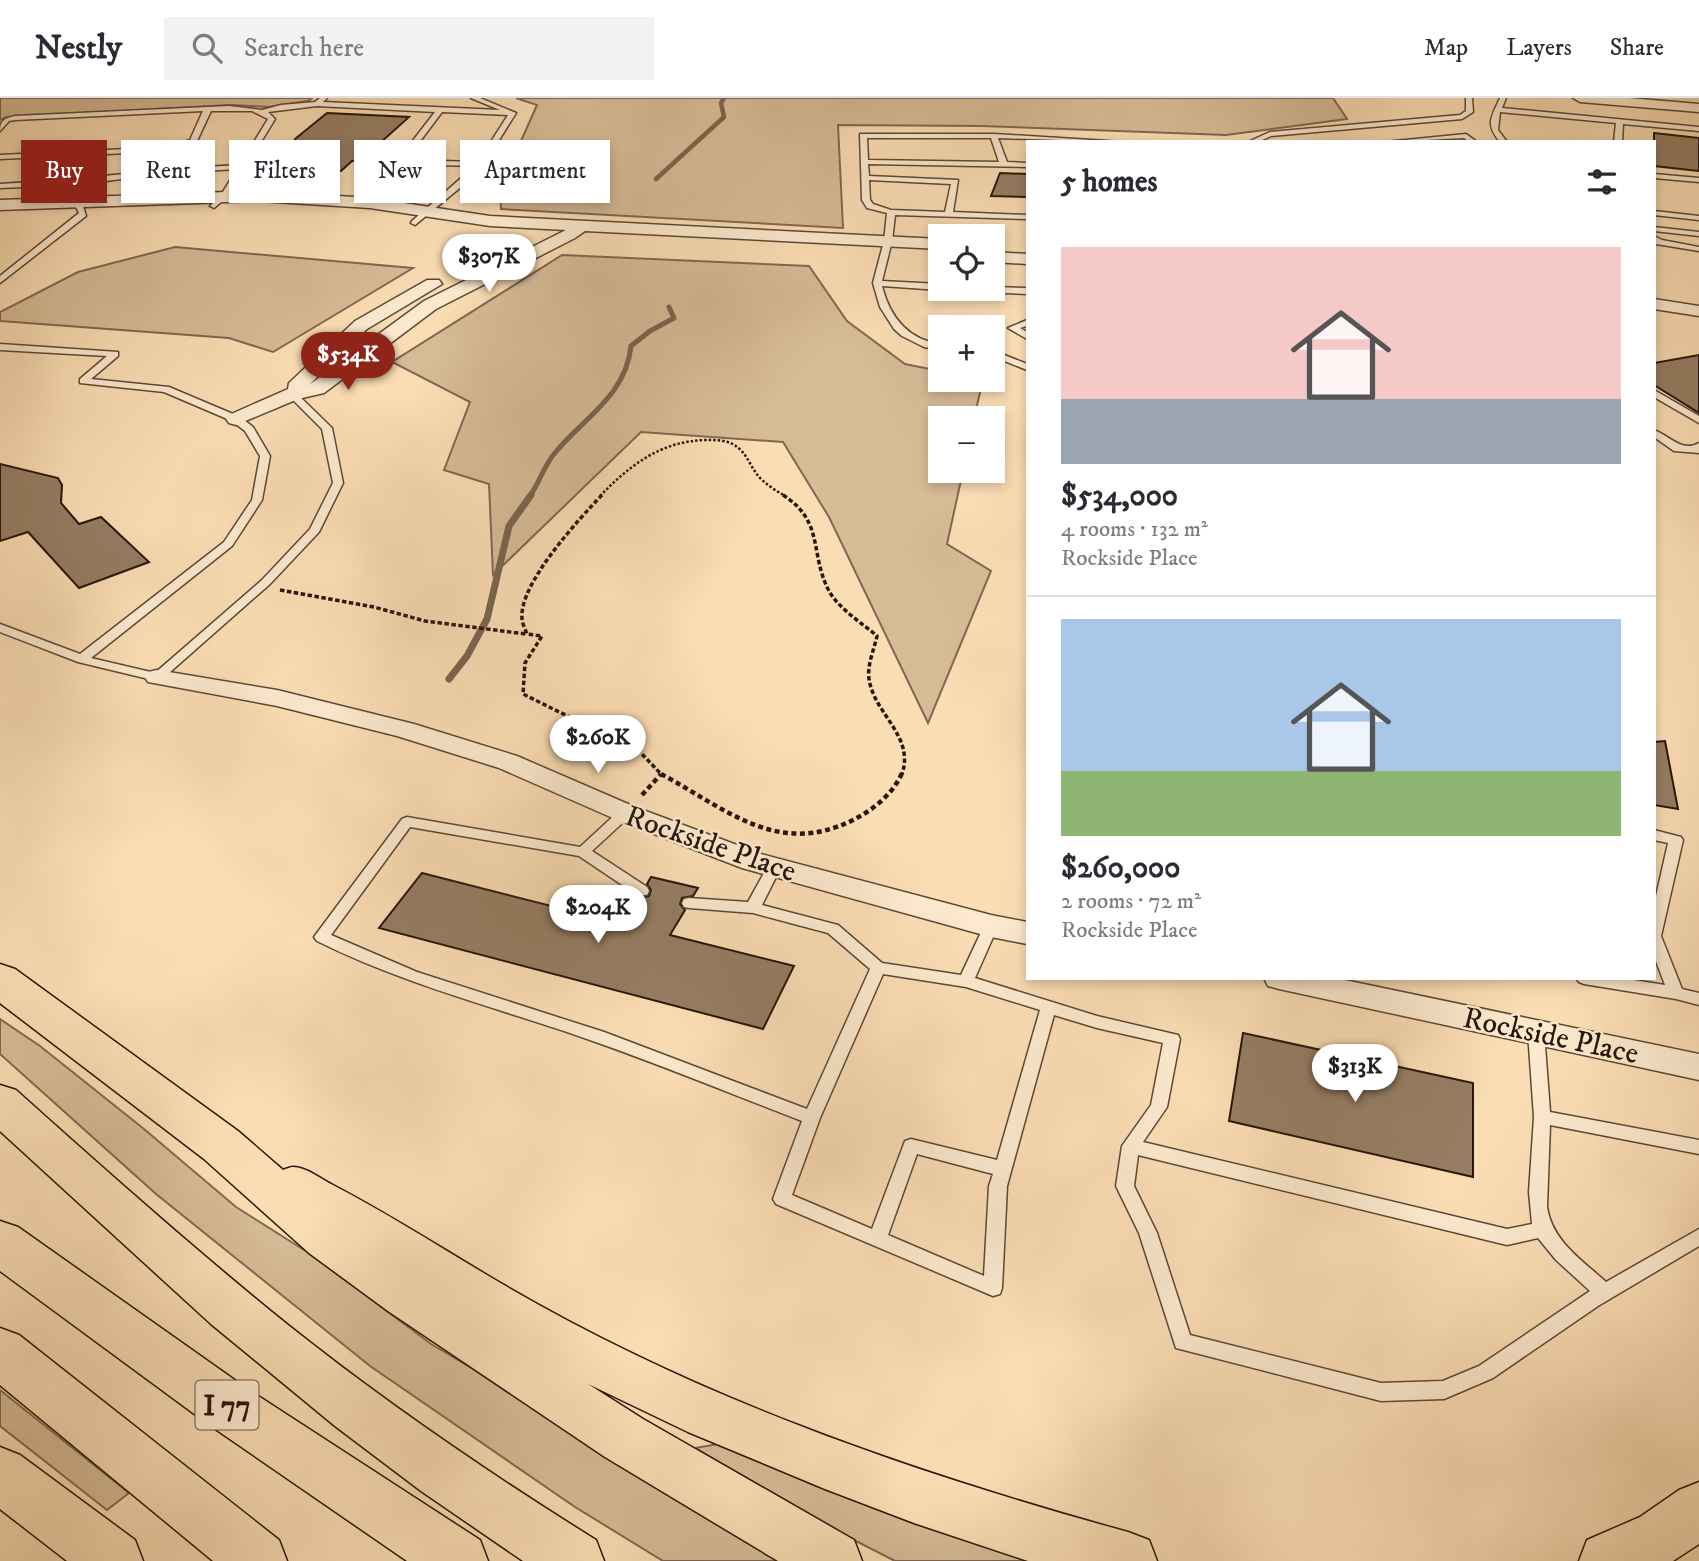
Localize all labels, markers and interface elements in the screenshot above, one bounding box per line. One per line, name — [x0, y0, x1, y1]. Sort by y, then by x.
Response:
search box — [164, 17, 654, 80]
text: Nestly — [35, 28, 122, 69]
icon: search — [188, 29, 226, 67]
text: Search here — [244, 32, 364, 65]
text: Map — [1424, 33, 1468, 63]
text: Layers — [1506, 33, 1572, 63]
text: Share — [1610, 33, 1664, 63]
chip: Buy — [21, 140, 107, 203]
chip: Rent — [121, 140, 215, 203]
chip: Filters — [229, 140, 340, 203]
chip: New — [354, 140, 446, 203]
chip: Apartment — [460, 140, 610, 203]
icon: filters — [1583, 163, 1621, 201]
text: 5 homes — [1061, 164, 1157, 201]
map controls — [928, 224, 1005, 483]
button: locate — [928, 224, 1005, 301]
pin: $307K — [440, 234, 538, 294]
text: $307K — [458, 242, 520, 271]
icon: home — [1278, 292, 1404, 418]
button: + — [928, 315, 1005, 392]
pin: $534K — [299, 332, 397, 392]
text: $534K — [317, 340, 379, 369]
button: − — [928, 406, 1005, 483]
text: $534,000 — [1061, 478, 1178, 515]
text: 4 rooms · 132 m² — [1061, 515, 1208, 544]
text: Rockside Place — [1061, 544, 1198, 573]
icon: home — [1278, 664, 1404, 790]
pin: $260K — [549, 716, 647, 775]
text: $260K — [566, 723, 630, 752]
street label: Rockside Place — [620, 798, 801, 891]
text: $260,000 — [1061, 850, 1180, 887]
pin: $204K — [549, 886, 647, 945]
text: 2 rooms · 72 m² — [1061, 887, 1201, 916]
text: $204K — [565, 893, 631, 922]
text: Rockside Place — [1061, 916, 1198, 945]
street label: Rockside Place — [1460, 1000, 1642, 1073]
pin: $313K — [1306, 1044, 1404, 1104]
text: $313K — [1328, 1052, 1382, 1081]
road number: I 77 — [196, 1380, 258, 1430]

